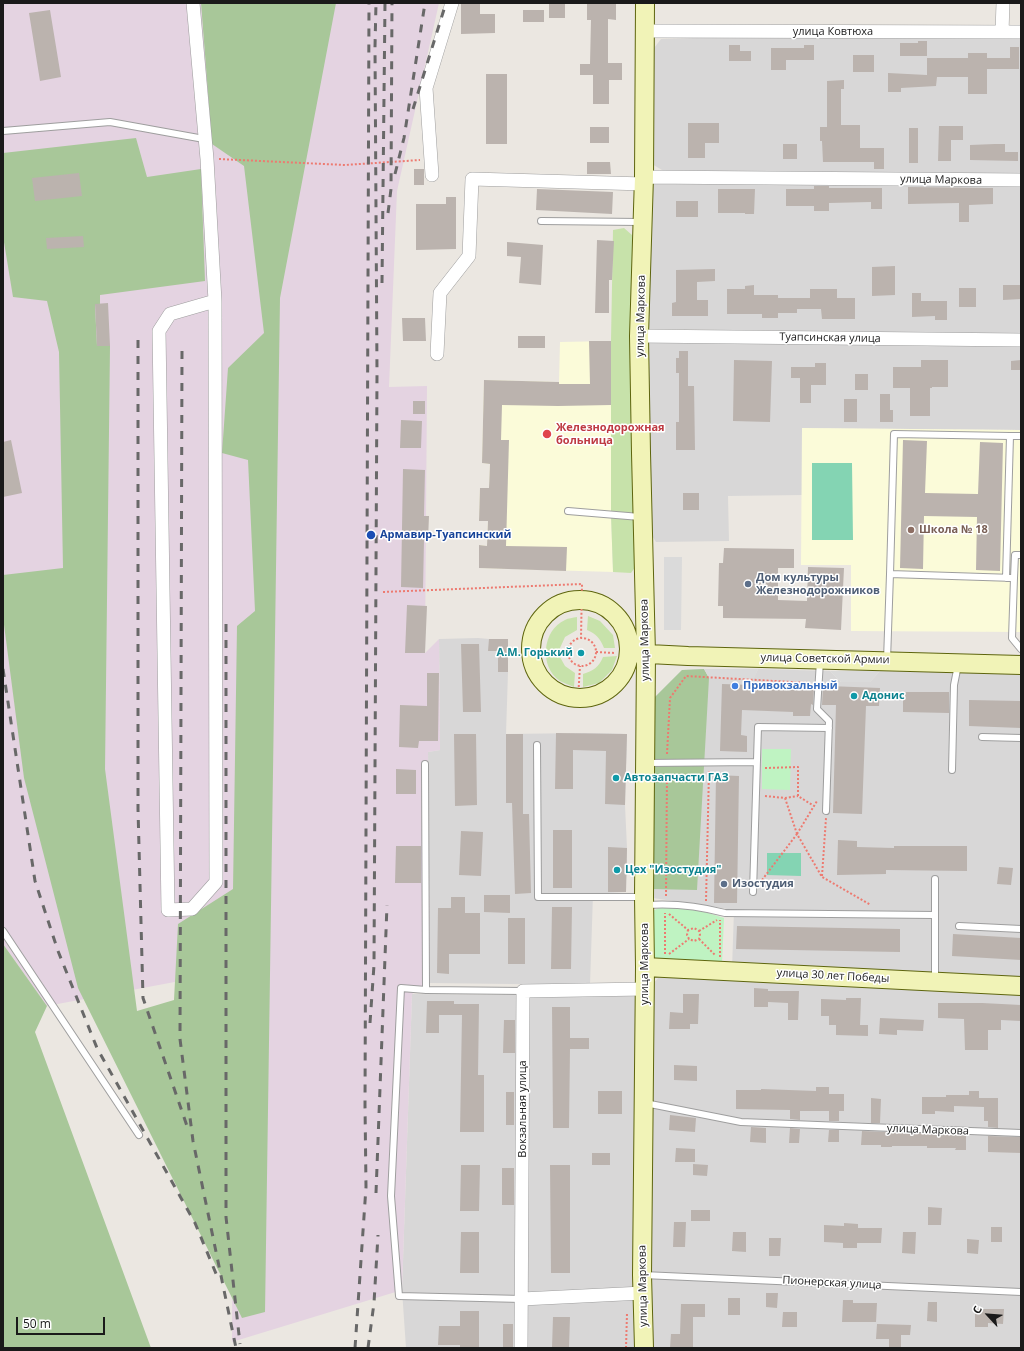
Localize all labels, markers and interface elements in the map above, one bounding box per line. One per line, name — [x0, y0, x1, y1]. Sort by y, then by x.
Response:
street label: улица Ковтюха — [793, 25, 873, 39]
street label: улица Маркова — [900, 173, 982, 187]
street label: улица Маркова — [634, 275, 648, 357]
street label: Туапсинская улица — [779, 331, 881, 345]
place label: Железнодорожная больница — [556, 421, 665, 447]
marker: Железнодорожная больница — [541, 428, 553, 440]
place label: Школа № 18 — [919, 523, 988, 537]
marker: Школа № 18 — [906, 525, 916, 535]
place label: Армавир-Туапсинский — [380, 528, 511, 542]
marker: Армавир-Туапсинский — [365, 529, 377, 541]
place label: Дом культуры Железнодорожников — [756, 571, 880, 597]
marker: Дом культуры Железнодорожников — [743, 579, 753, 589]
street label: улица Маркова — [638, 599, 652, 681]
place label: А.М. Горький — [497, 646, 573, 660]
marker: А.М. Горький — [576, 648, 586, 658]
street label: улица Советской Армии — [760, 651, 890, 667]
place label: Привокзальный — [743, 679, 838, 693]
marker: Привокзальный — [730, 681, 740, 691]
place label: Адонис — [862, 689, 905, 703]
marker: Адонис — [849, 691, 859, 701]
place label: Автозапчасти ГАЗ — [624, 771, 729, 785]
marker: Автозапчасти ГАЗ — [611, 773, 621, 783]
place label: Цех "Изостудия" — [625, 863, 721, 877]
marker: Цех "Изостудия" — [612, 865, 622, 875]
place label: Изостудия — [732, 877, 794, 891]
marker: Изостудия — [719, 879, 729, 889]
street label: улица Маркова — [638, 923, 652, 1005]
street label: улица 30 лет Победы — [776, 966, 890, 986]
street label: Вокзальная улица — [516, 1060, 530, 1158]
street label: улица Маркова — [887, 1122, 969, 1138]
street label: улица Маркова — [636, 1245, 650, 1327]
street label: Пионерская улица — [782, 1274, 882, 1292]
north arrow — [968, 1295, 1008, 1335]
text: С — [968, 1303, 985, 1316]
scale bar — [18, 1309, 107, 1335]
text: 50 m — [23, 1315, 51, 1332]

